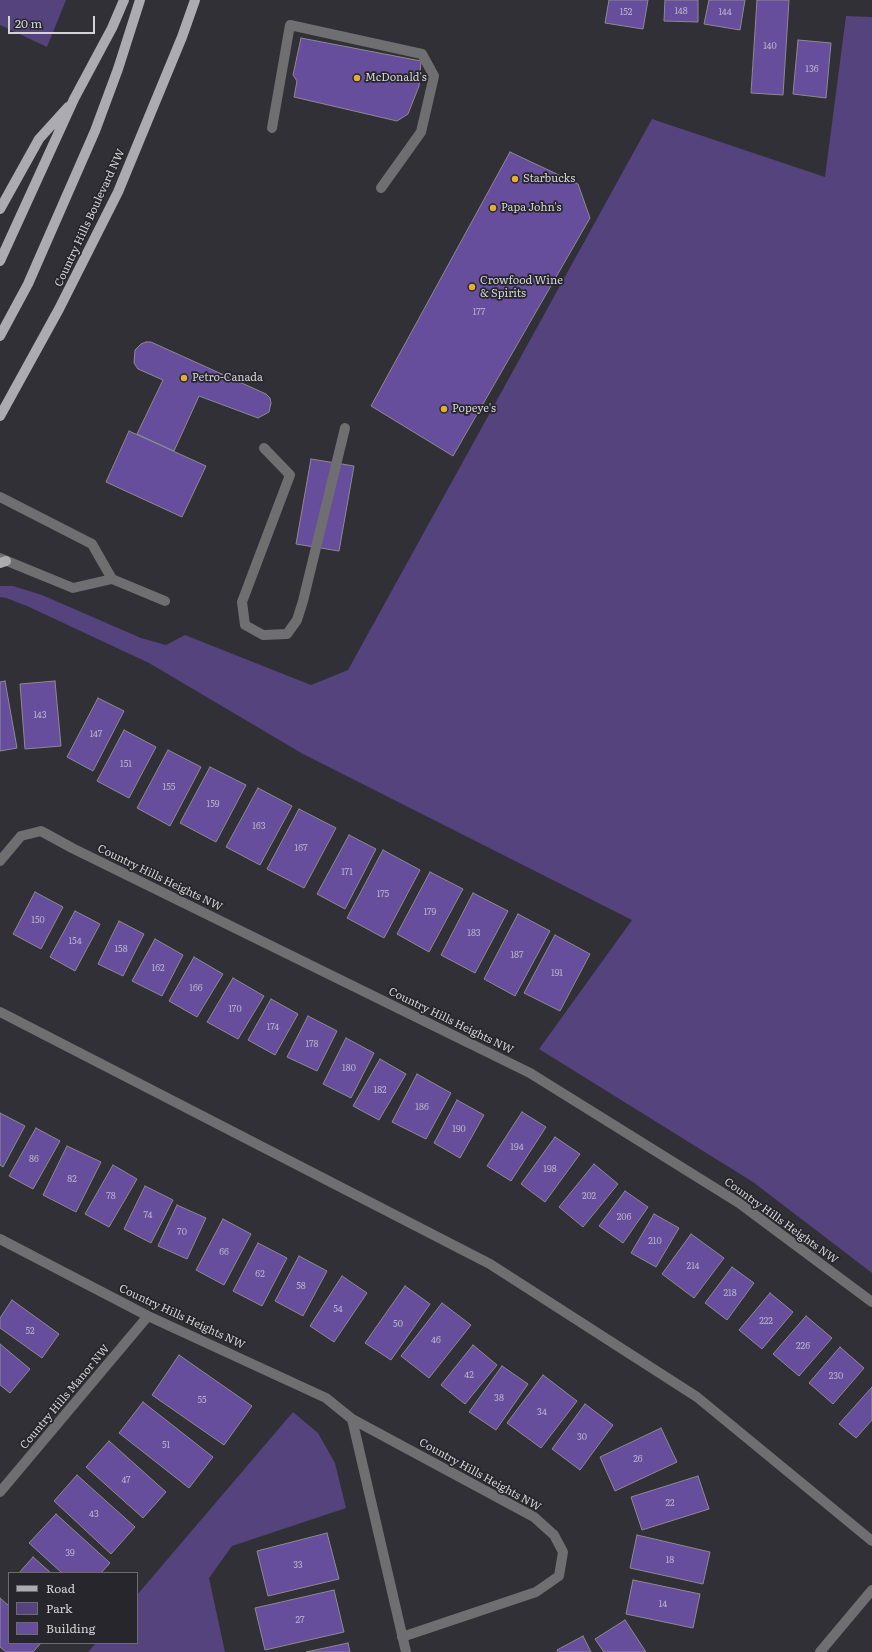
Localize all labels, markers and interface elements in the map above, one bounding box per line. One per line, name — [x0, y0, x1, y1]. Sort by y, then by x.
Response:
house number: 148 — [674, 6, 688, 16]
house number: 152 — [620, 7, 632, 17]
house number: 144 — [718, 7, 732, 17]
scale bar — [10, 8, 97, 34]
text: 20 m — [15, 14, 42, 32]
house number: 140 — [763, 41, 777, 51]
house number: 136 — [805, 64, 819, 74]
place label: McDonald's — [365, 71, 427, 85]
marker: McDonald's — [352, 73, 362, 83]
street label: Country Hills Boulevard NW — [52, 147, 128, 289]
place label: Starbucks — [523, 172, 575, 186]
marker: Starbucks — [510, 174, 520, 184]
place label: Papa John's — [501, 201, 562, 215]
marker: Papa John's — [488, 203, 498, 213]
place label: Crowfood Wine & Spirits — [480, 274, 563, 300]
marker: Crowfood Wine & Spirits — [467, 282, 477, 292]
house number: 177 — [473, 307, 485, 317]
place label: Petro-Canada — [192, 371, 263, 385]
marker: Petro-Canada — [179, 373, 189, 383]
place label: Popeye's — [452, 402, 496, 416]
marker: Popeye's — [439, 404, 449, 414]
house number: 143 — [33, 710, 47, 720]
house number: 147 — [90, 729, 102, 739]
house number: 151 — [120, 759, 132, 769]
house number: 155 — [163, 782, 175, 792]
house number: 159 — [207, 799, 219, 809]
house number: 163 — [252, 821, 266, 831]
street label: Country Hills Heights NW — [95, 842, 225, 914]
house number: 167 — [294, 843, 308, 853]
house number: 171 — [341, 867, 353, 877]
house number: 175 — [377, 889, 389, 899]
house number: 179 — [424, 907, 436, 917]
house number: 150 — [31, 915, 45, 925]
house number: 183 — [467, 928, 481, 938]
house number: 154 — [68, 936, 82, 946]
house number: 158 — [114, 944, 128, 954]
house number: 187 — [510, 950, 524, 960]
house number: 162 — [151, 963, 165, 973]
house number: 191 — [551, 968, 563, 978]
house number: 166 — [189, 983, 203, 993]
street label: Country Hills Heights NW — [386, 985, 516, 1057]
house number: 170 — [228, 1004, 242, 1014]
house number: 174 — [267, 1022, 279, 1032]
house number: 178 — [306, 1039, 318, 1049]
house number: 180 — [342, 1063, 356, 1073]
house number: 182 — [373, 1085, 387, 1095]
house number: 186 — [415, 1102, 429, 1112]
house number: 190 — [452, 1124, 466, 1134]
house number: 194 — [510, 1142, 524, 1152]
house number: 86 — [29, 1154, 39, 1164]
house number: 198 — [543, 1164, 557, 1174]
house number: 82 — [67, 1174, 77, 1184]
street label: Country Hills Heights NW — [722, 1175, 840, 1267]
house number: 78 — [106, 1191, 116, 1201]
house number: 202 — [582, 1191, 596, 1201]
house number: 74 — [144, 1210, 152, 1220]
house number: 206 — [617, 1212, 631, 1222]
house number: 70 — [177, 1227, 187, 1237]
house number: 210 — [648, 1236, 662, 1246]
house number: 66 — [219, 1247, 229, 1257]
house number: 214 — [687, 1261, 699, 1271]
house number: 62 — [255, 1269, 265, 1279]
house number: 58 — [296, 1281, 306, 1291]
street label: Country Hills Heights NW — [117, 1282, 247, 1352]
house number: 218 — [723, 1288, 737, 1298]
house number: 54 — [333, 1304, 343, 1314]
house number: 222 — [759, 1316, 773, 1326]
house number: 50 — [393, 1319, 403, 1329]
house number: 52 — [25, 1326, 35, 1336]
house number: 46 — [431, 1335, 441, 1345]
house number: 226 — [796, 1341, 810, 1351]
street label: Country Hills Manor NW — [17, 1342, 113, 1452]
house number: 42 — [464, 1370, 474, 1380]
house number: 230 — [829, 1371, 843, 1381]
house number: 38 — [494, 1393, 504, 1403]
house number: 55 — [197, 1395, 207, 1405]
house number: 34 — [537, 1407, 547, 1417]
house number: 30 — [577, 1432, 587, 1442]
street label: Country Hills Heights NW — [417, 1436, 543, 1514]
house number: 51 — [162, 1440, 170, 1450]
house number: 26 — [633, 1454, 643, 1464]
house number: 47 — [121, 1475, 131, 1485]
house number: 22 — [665, 1498, 675, 1508]
house number: 43 — [89, 1509, 99, 1519]
house number: 39 — [65, 1548, 75, 1558]
house number: 18 — [666, 1555, 674, 1565]
house number: 33 — [293, 1560, 303, 1570]
legend — [8, 1572, 138, 1644]
text: Road — [46, 1579, 75, 1597]
text: Park — [46, 1599, 72, 1617]
house number: 14 — [659, 1599, 667, 1609]
house number: 27 — [295, 1615, 305, 1625]
text: Building — [46, 1619, 95, 1637]

